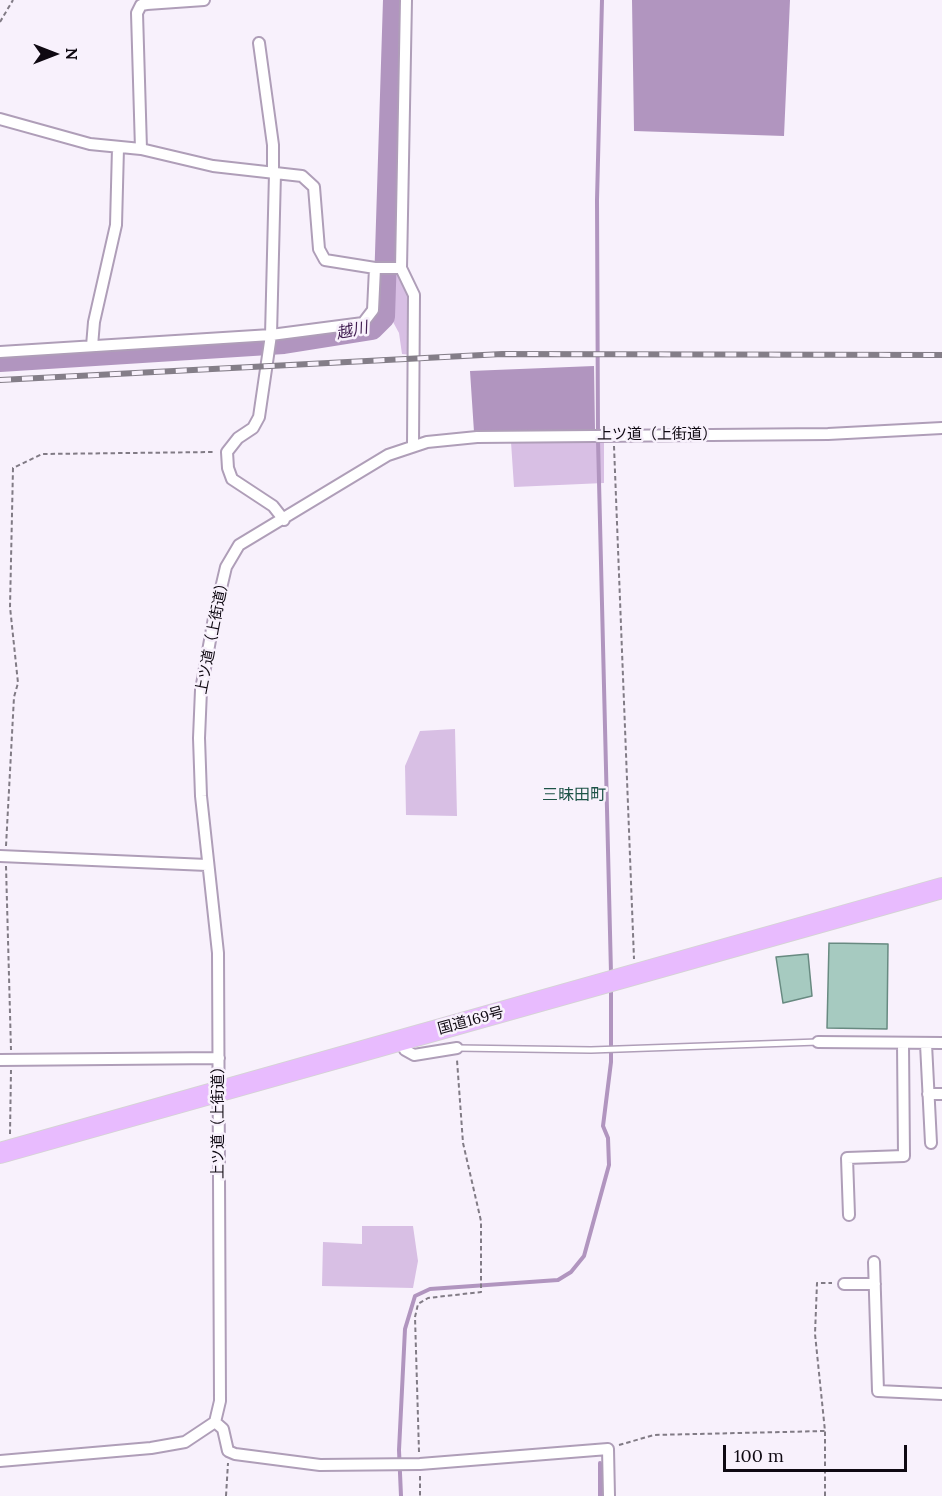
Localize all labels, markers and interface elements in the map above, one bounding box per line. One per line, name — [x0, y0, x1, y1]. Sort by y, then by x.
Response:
north arrow — [24, 24, 84, 84]
text: N — [62, 48, 82, 60]
water label: 越川 — [334, 318, 370, 344]
street label: 上ツ道（上街道） — [597, 426, 717, 444]
street label: 上ツ道（上街道） — [193, 574, 233, 696]
district label: 三昧田町 — [542, 785, 606, 805]
street label: 国道169号 — [436, 1004, 506, 1038]
street label: 上ツ道（上街道） — [210, 1059, 228, 1179]
scale bar — [726, 1433, 910, 1471]
text: 100 m — [734, 1444, 784, 1467]

